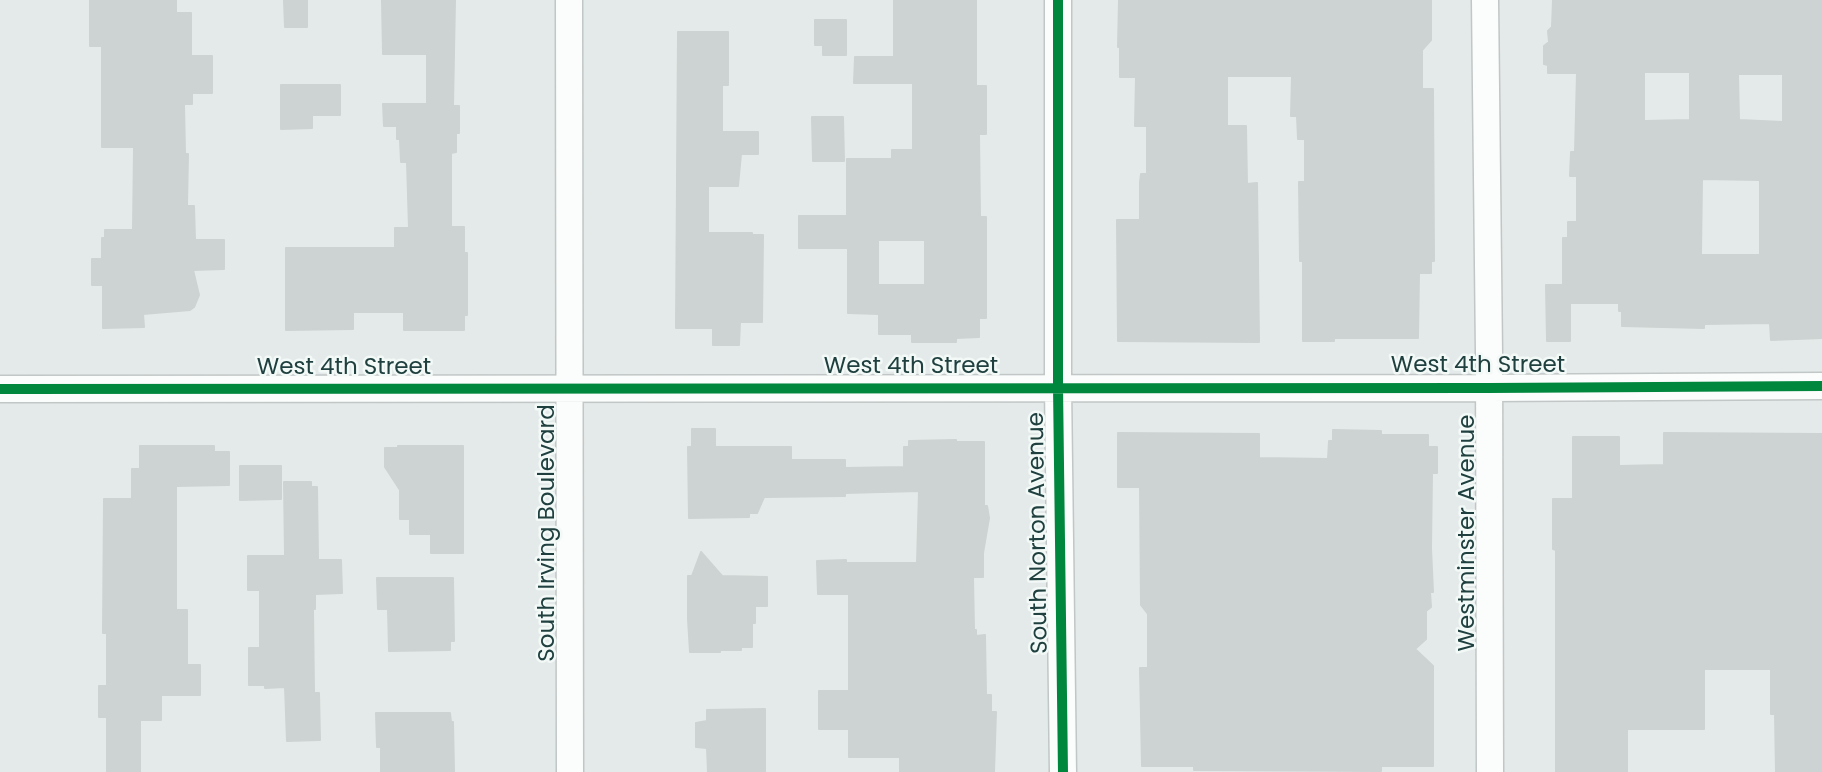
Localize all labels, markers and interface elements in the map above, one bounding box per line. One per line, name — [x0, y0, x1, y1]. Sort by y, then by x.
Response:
street label: West 4th Street — [1391, 352, 1565, 380]
street label: West 4th Street — [824, 353, 998, 381]
street label: West 4th Street — [257, 354, 431, 382]
street label: South Irving Boulevard — [534, 404, 562, 662]
street label: South Norton Avenue — [1023, 412, 1055, 654]
street label: Westminster Avenue — [1454, 415, 1482, 651]

